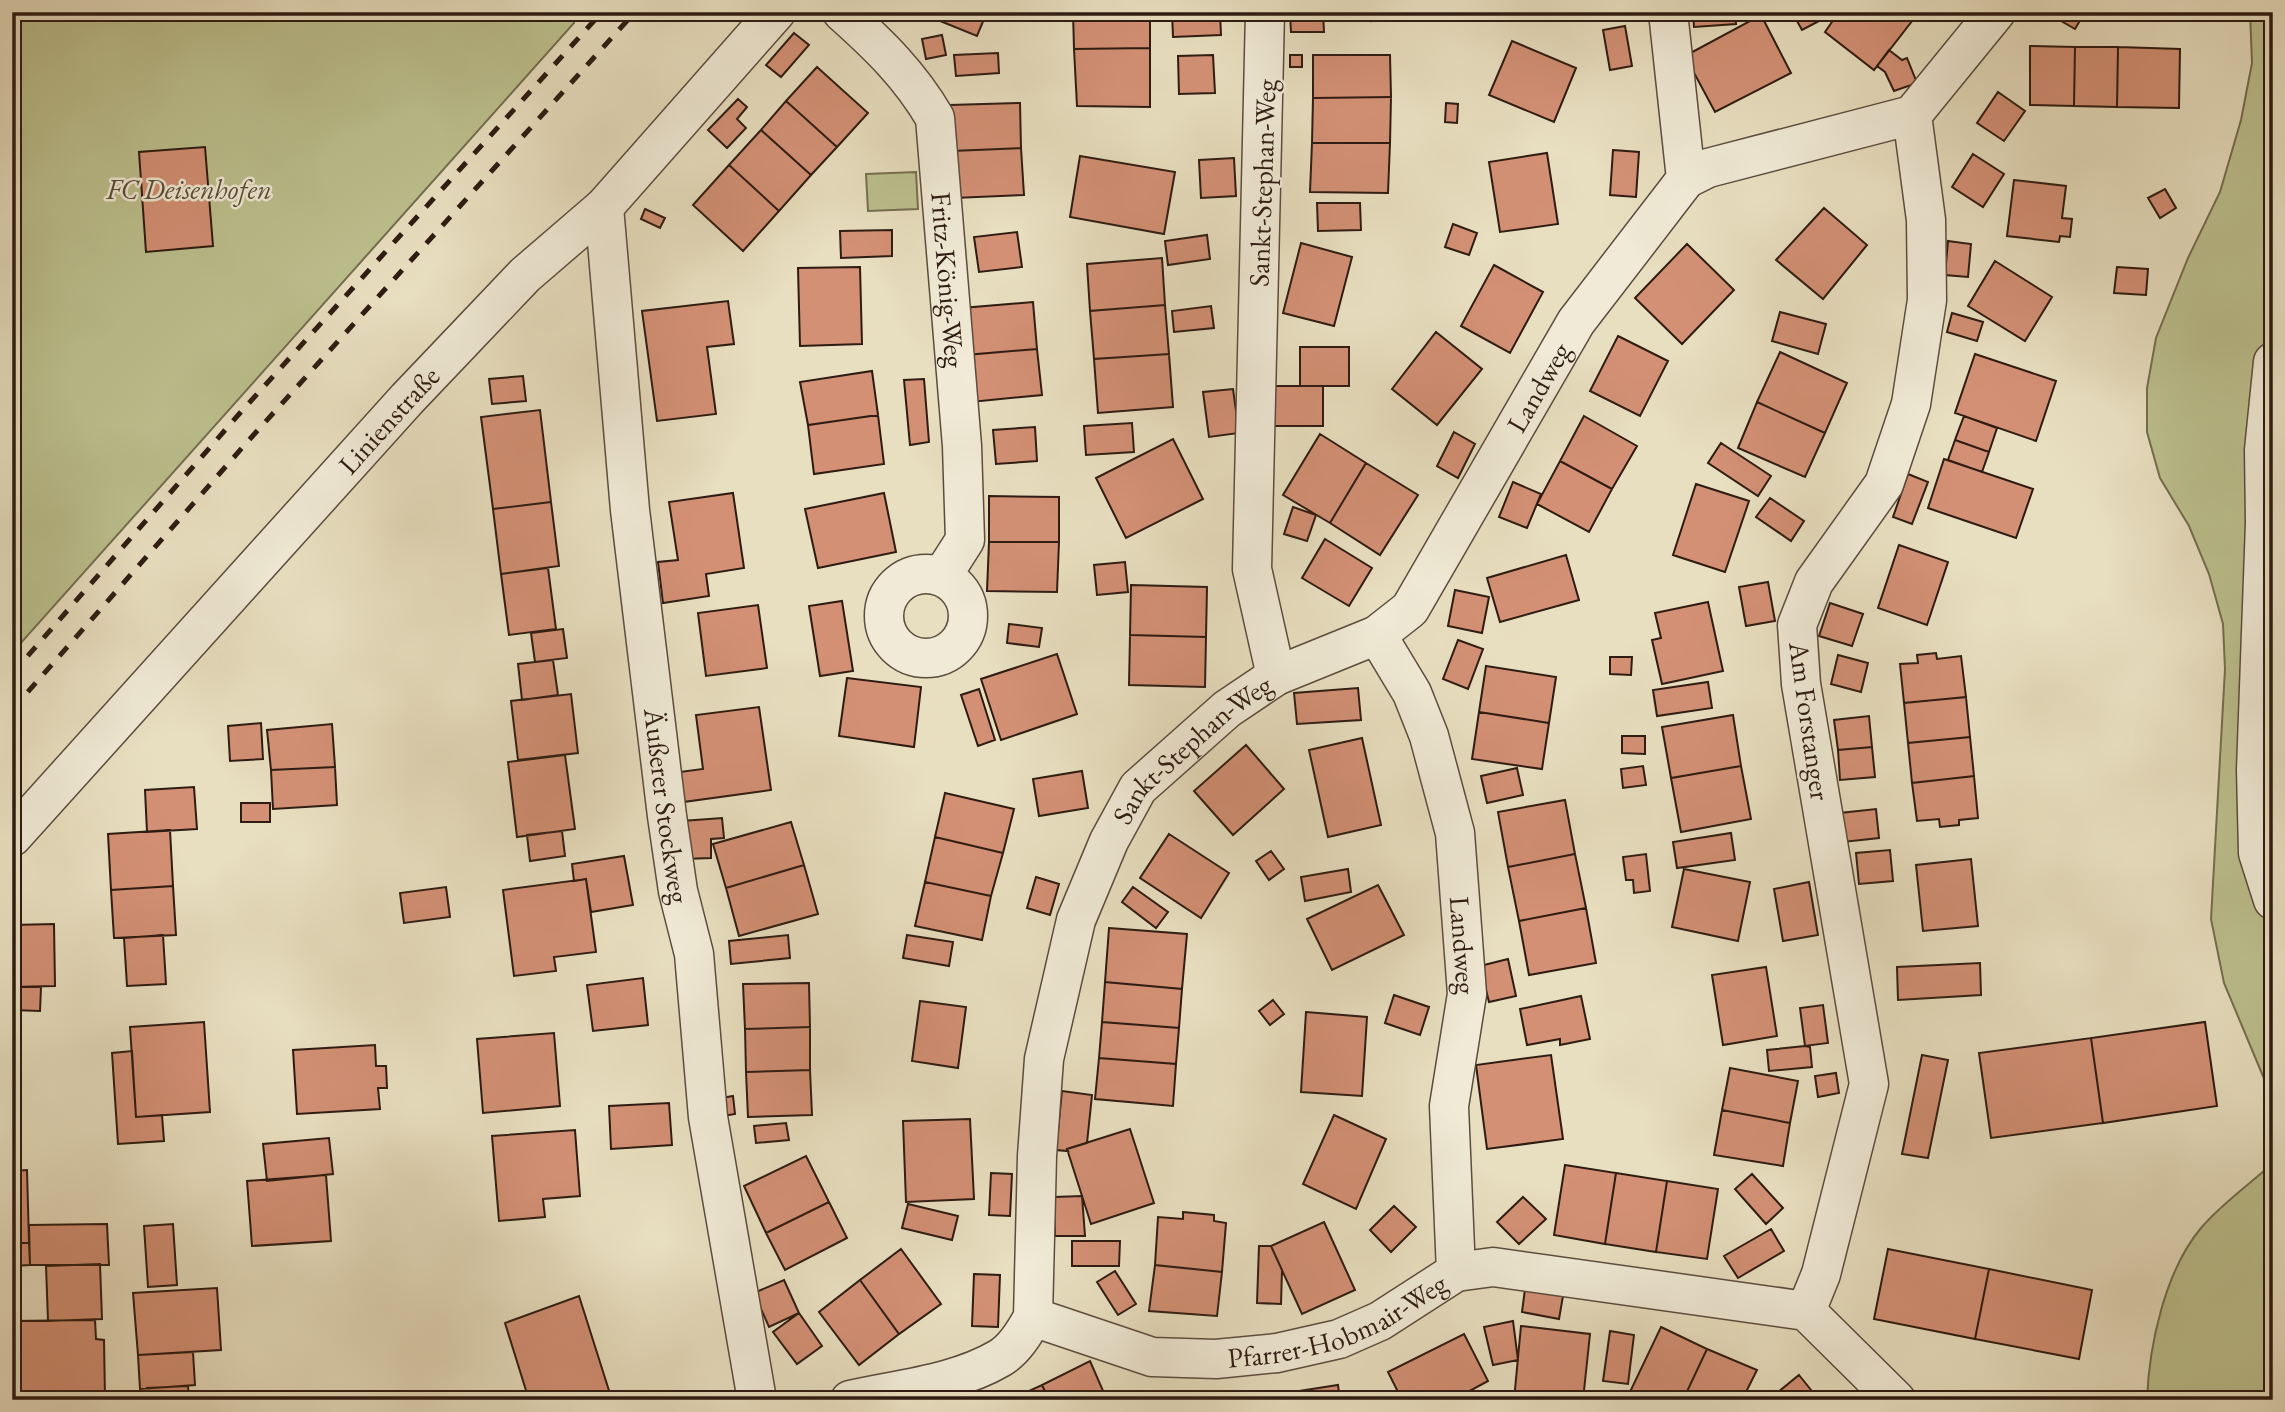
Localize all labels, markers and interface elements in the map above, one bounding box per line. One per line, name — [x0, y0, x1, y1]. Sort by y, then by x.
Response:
street label: Sankt-Stephan-Weg — [1240, 78, 1284, 287]
park label: FC Deisenhofen — [105, 171, 272, 207]
street label: Fritz-König-Weg — [923, 191, 974, 370]
street label: Landweg — [1498, 335, 1579, 439]
street label: Linienstraße — [330, 358, 447, 481]
street label: Am Forstanger — [1781, 638, 1839, 803]
street label: Sankt-Stephan-Weg — [1104, 666, 1279, 830]
street label: Äußerer Stockweg — [636, 705, 699, 908]
street label: Landweg — [1442, 895, 1485, 996]
street label: Pfarrer-Hobmair-Weg — [1226, 1265, 1454, 1376]

